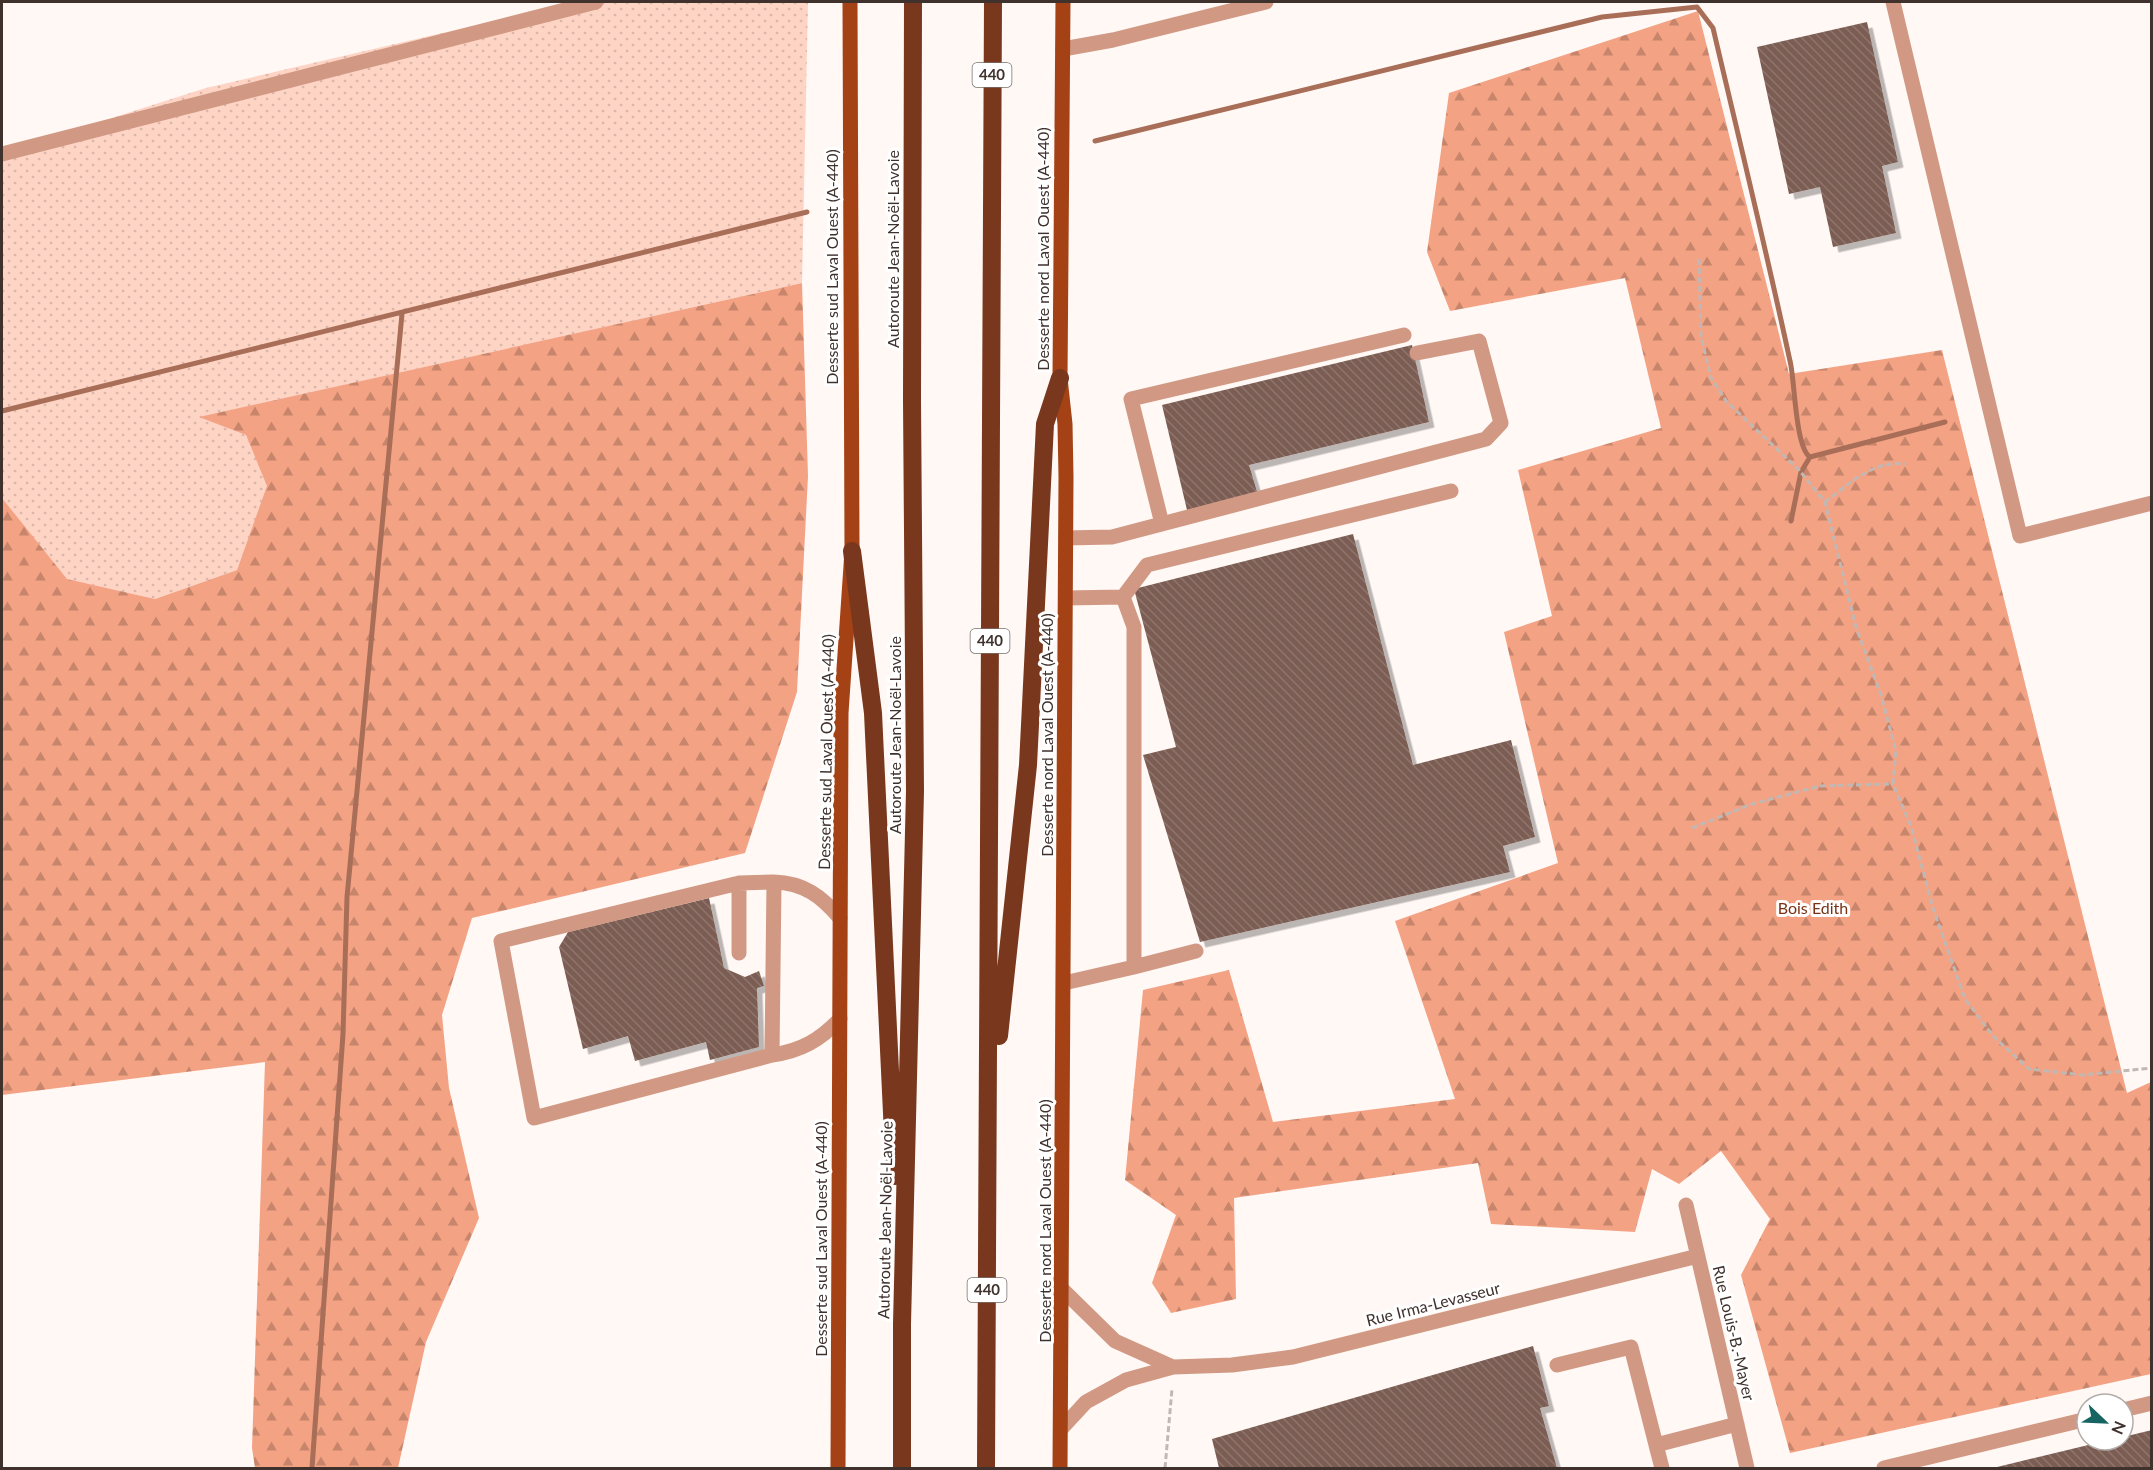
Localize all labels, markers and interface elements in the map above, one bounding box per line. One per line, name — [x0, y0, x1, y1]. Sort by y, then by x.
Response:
road number: 440 — [972, 63, 1012, 87]
street label: Desserte nord Laval Ouest (A-440) — [1033, 127, 1052, 371]
street label: Desserte sud Laval Ouest (A-440) — [822, 149, 841, 385]
street label: Autoroute Jean-Noël-Lavoie — [883, 150, 902, 348]
street label: Desserte nord Laval Ouest (A-440) — [1037, 613, 1056, 857]
road number: 440 — [970, 629, 1010, 653]
street label: Desserte sud Laval Ouest (A-440) — [814, 634, 837, 870]
street label: Autoroute Jean-Noël-Lavoie — [885, 636, 904, 834]
park label: Bois Edith — [1778, 898, 1848, 917]
street label: Desserte nord Laval Ouest (A-440) — [1035, 1099, 1054, 1343]
street label: Desserte sud Laval Ouest (A-440) — [811, 1121, 830, 1357]
street label: Autoroute Jean-Noël-Lavoie — [873, 1121, 896, 1319]
street label: Rue Louis-B.-Mayer — [1710, 1263, 1759, 1403]
road number: 440 — [968, 1278, 1006, 1302]
street label: Rue Irma-Levasseur — [1364, 1278, 1502, 1329]
north arrow — [2075, 1392, 2135, 1452]
text: N — [2108, 1419, 2130, 1437]

